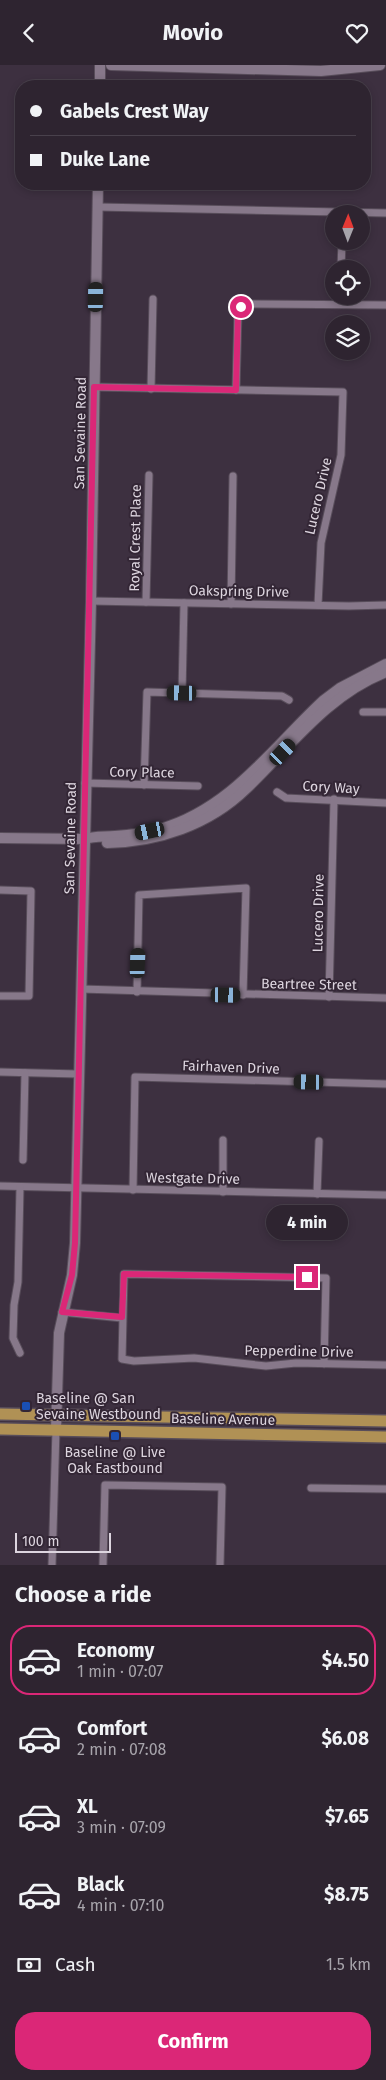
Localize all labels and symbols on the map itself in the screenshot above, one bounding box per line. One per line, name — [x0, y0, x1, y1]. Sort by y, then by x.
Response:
north arrow — [325, 205, 370, 250]
car — [88, 282, 103, 312]
route start — [230, 296, 252, 318]
street label: San Sevaine Road — [71, 377, 90, 489]
street label: Lucero Drive — [301, 456, 336, 536]
street label: Royal Crest Place — [126, 484, 145, 592]
street label: Oakspring Drive — [189, 582, 289, 601]
car — [166, 685, 197, 701]
car — [267, 736, 298, 768]
street label: Cory Place — [109, 763, 175, 782]
street label: Cory Way — [302, 778, 360, 797]
street label: San Sevaine Road — [61, 782, 80, 894]
car — [133, 821, 166, 841]
street label: Lucero Drive — [309, 874, 328, 952]
car — [129, 948, 146, 978]
street label: Beartree Street — [261, 975, 358, 994]
car — [210, 987, 241, 1003]
street label: Fairhaven Drive — [182, 1057, 280, 1078]
car — [293, 1074, 324, 1090]
street label: Westgate Drive — [146, 1169, 240, 1188]
callout: 4 min — [266, 1205, 348, 1239]
route end — [296, 1266, 318, 1288]
street label: Pepperdine Drive — [244, 1342, 354, 1361]
place label: Baseline @ San Sevaine Westbound — [36, 1390, 161, 1423]
marker: Baseline @ San Sevaine Westbound — [20, 1400, 32, 1412]
street label: Baseline Avenue — [171, 1410, 275, 1429]
marker: Baseline @ Live Oak Eastbound — [109, 1430, 121, 1442]
place label: Baseline @ Live Oak Eastbound — [64, 1444, 166, 1477]
scale bar — [15, 1530, 111, 1553]

